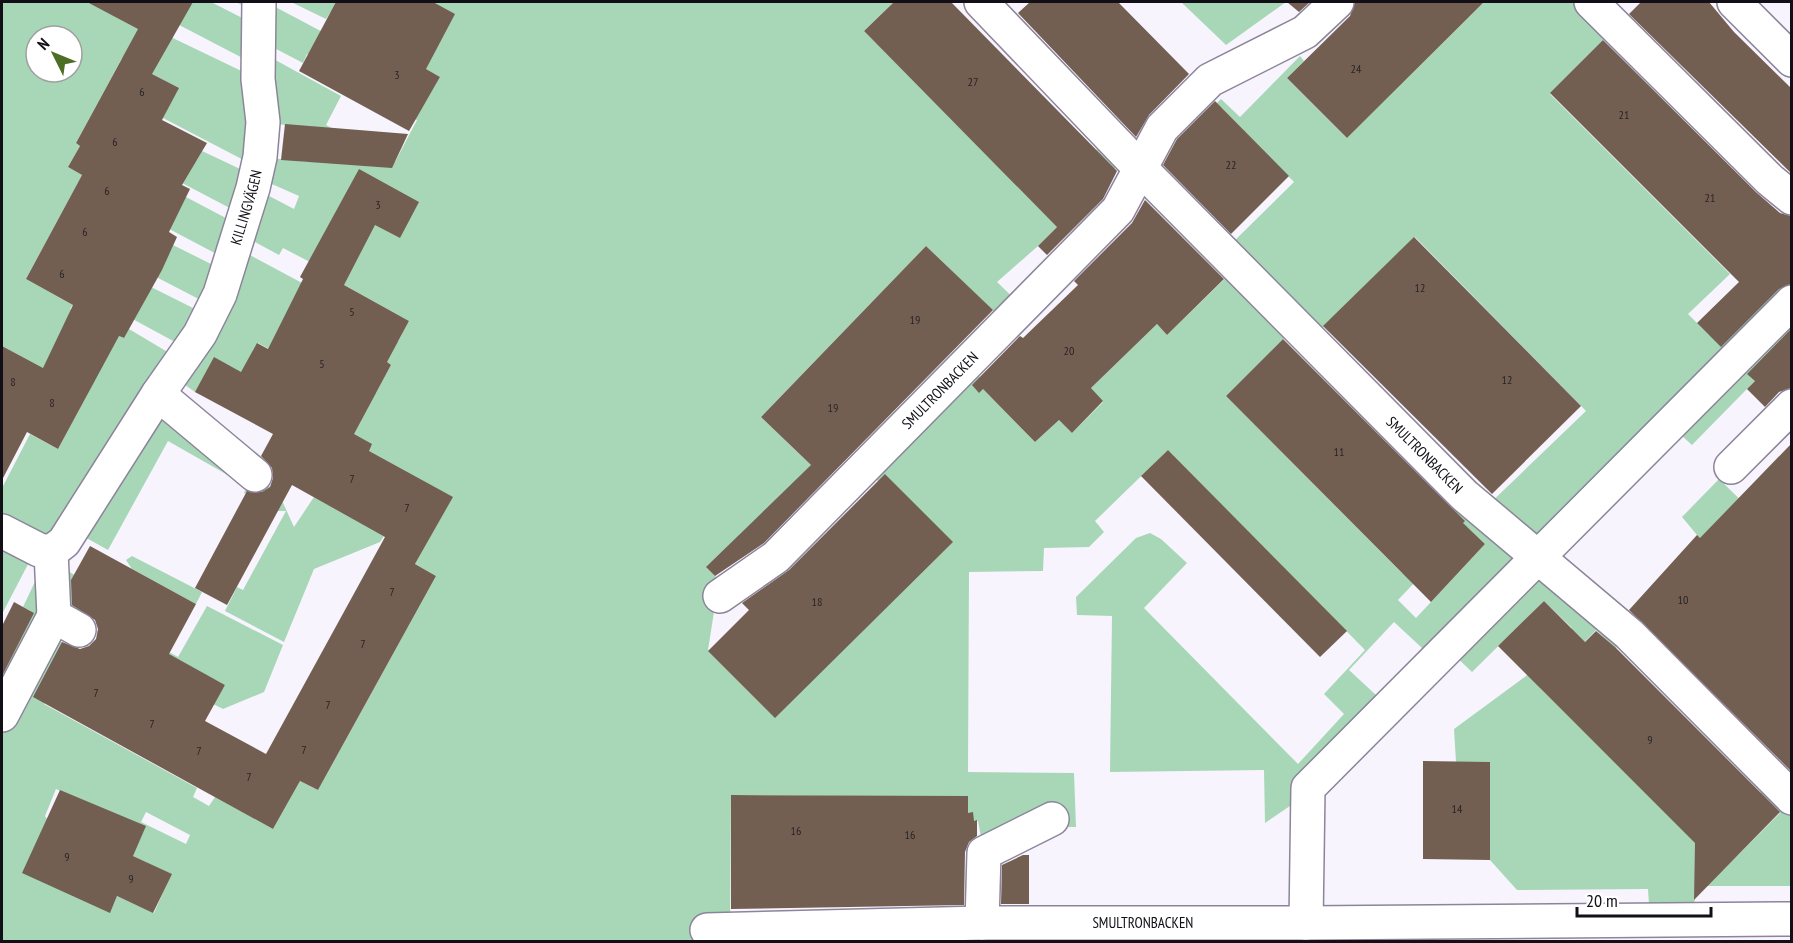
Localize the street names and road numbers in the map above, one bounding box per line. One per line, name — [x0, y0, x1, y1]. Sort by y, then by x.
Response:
street label: KILLINGVÄGEN — [226, 168, 266, 247]
street label: SMULTRONBACKEN — [898, 348, 982, 433]
street label: SMULTRONBACKEN — [1382, 412, 1467, 497]
street label: SMULTRONBACKEN — [1092, 913, 1193, 932]

